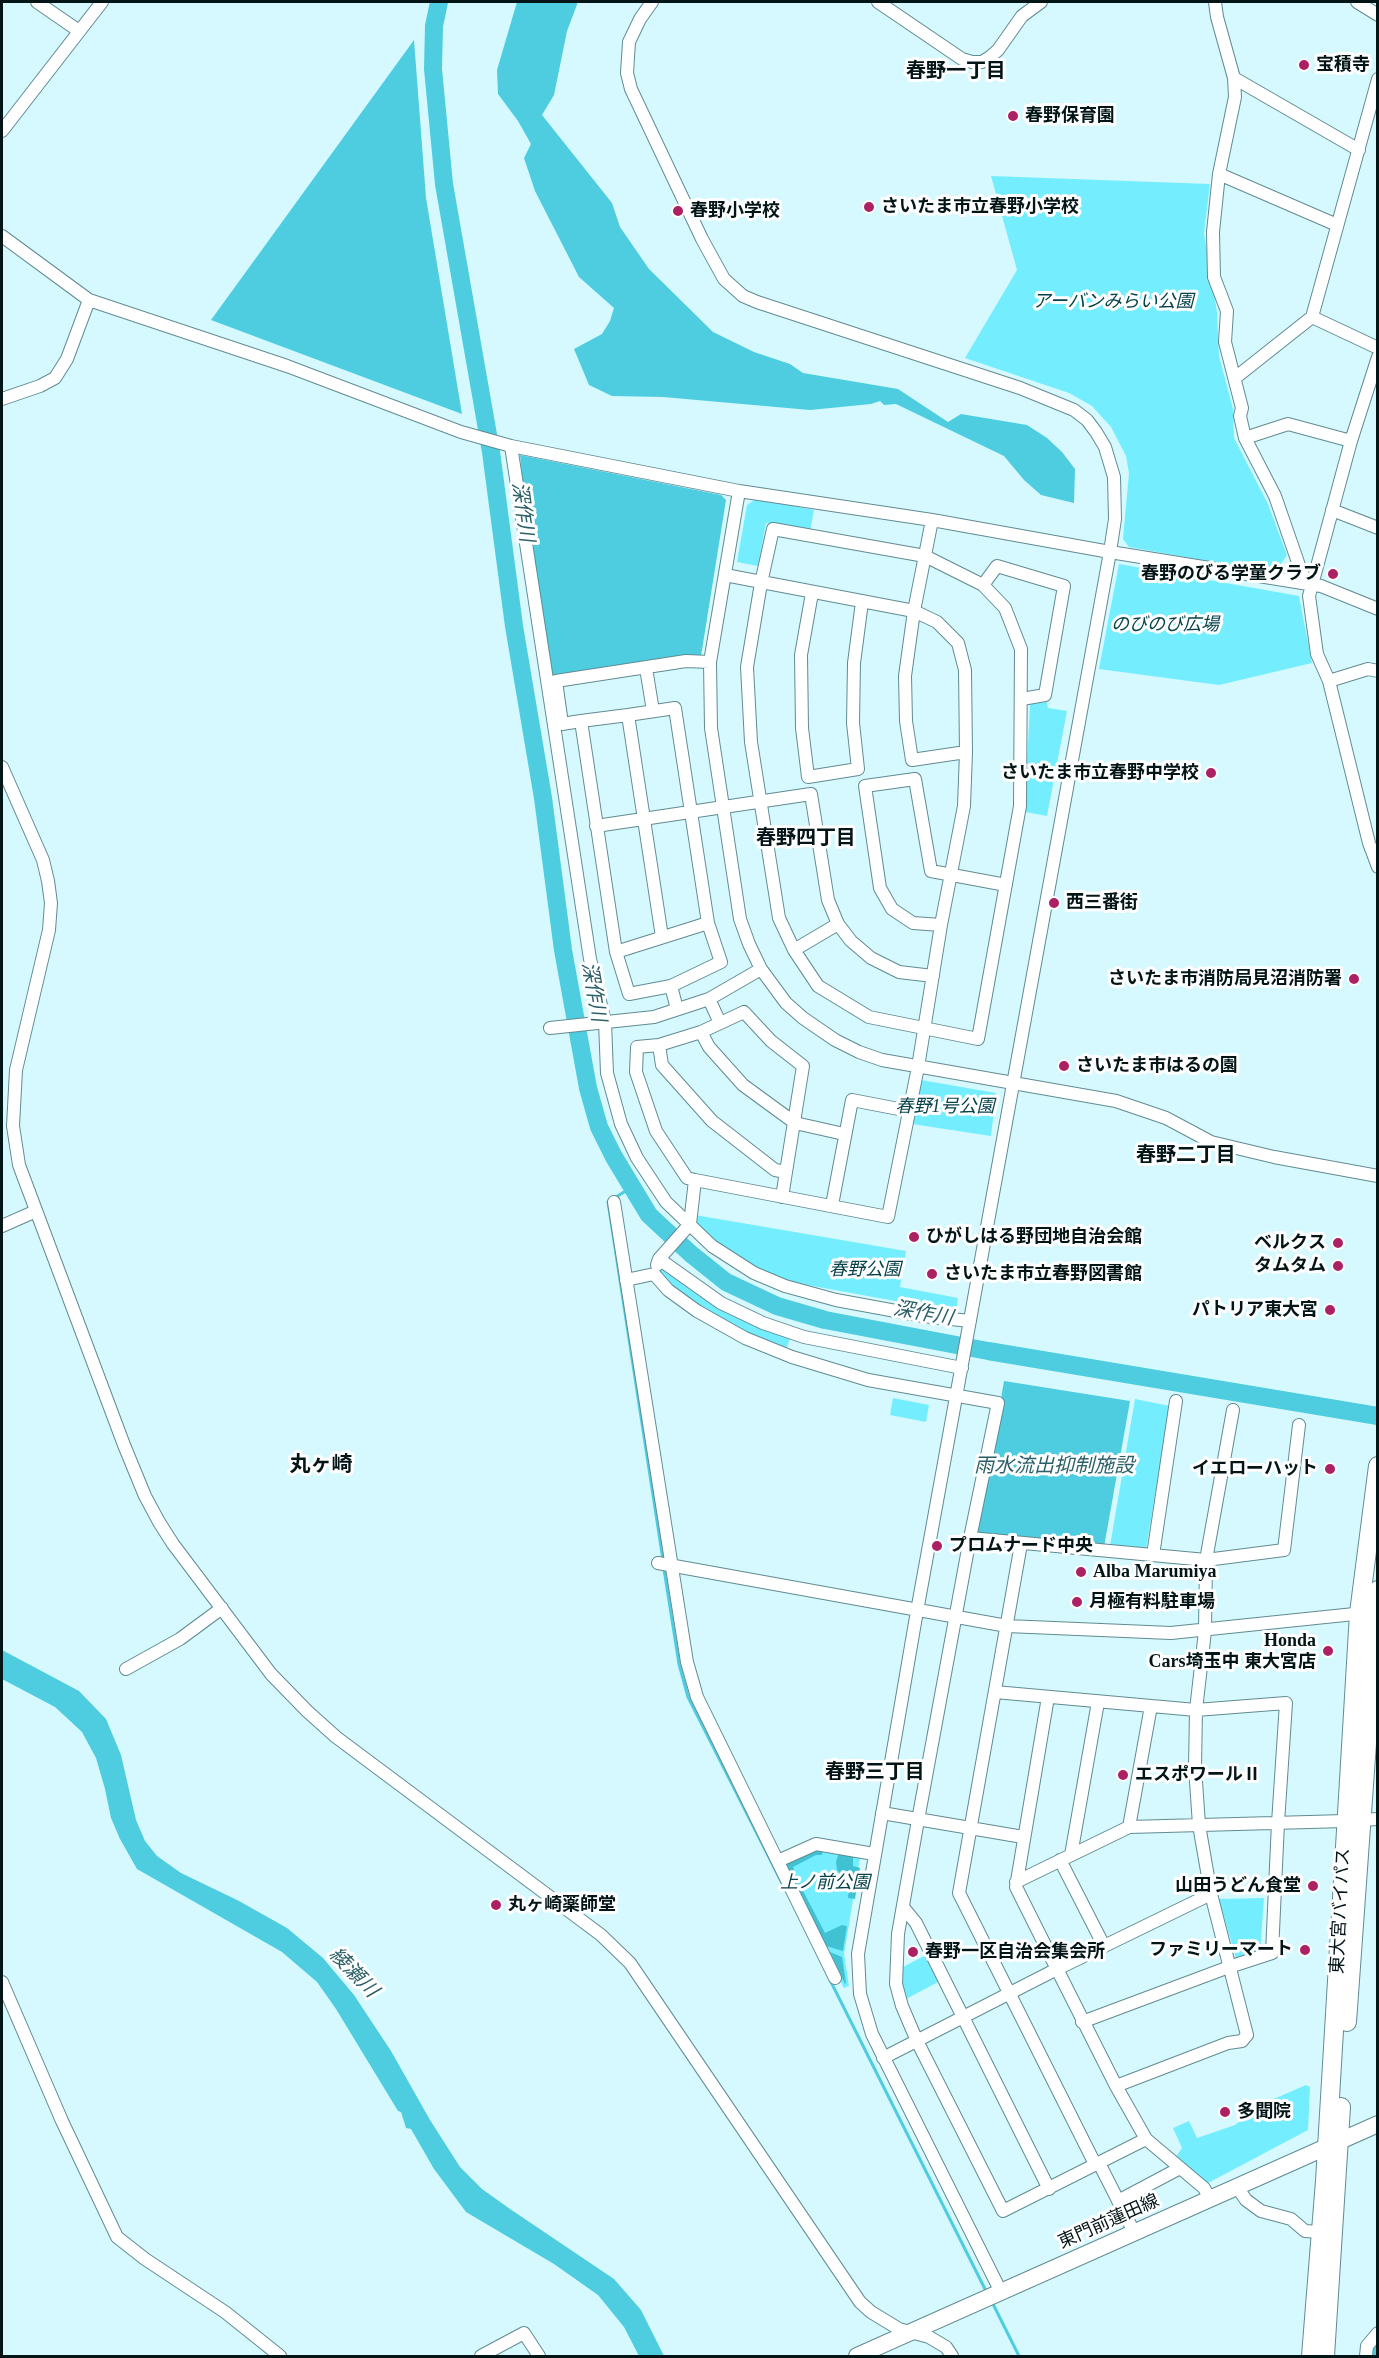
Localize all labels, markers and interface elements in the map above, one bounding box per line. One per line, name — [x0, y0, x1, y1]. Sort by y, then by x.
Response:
place label: 宝積寺 — [1316, 54, 1370, 76]
marker: 宝積寺 — [1297, 58, 1311, 72]
district label: 春野一丁目 — [906, 60, 1006, 84]
place label: 春野保育園 — [1025, 105, 1115, 127]
marker: 春野保育園 — [1006, 109, 1020, 123]
place label: さいたま市立春野小学校 — [881, 196, 1079, 218]
place label: 春野小学校 — [690, 200, 780, 222]
marker: さいたま市立春野小学校 — [862, 200, 876, 214]
marker: 春野小学校 — [671, 204, 685, 218]
park label: アーバンみらい公園 — [1033, 291, 1193, 313]
water label: 深作川 — [506, 481, 538, 543]
place label: 春野のびる学童クラブ — [1141, 563, 1321, 585]
marker: 春野のびる学童クラブ — [1326, 567, 1340, 581]
park label: のびのび広場 — [1111, 614, 1219, 636]
place label: さいたま市立春野中学校 — [1001, 762, 1199, 784]
marker: さいたま市立春野中学校 — [1204, 766, 1218, 780]
district label: 春野四丁目 — [756, 827, 856, 851]
place label: 西三番街 — [1066, 892, 1138, 914]
marker: 西三番街 — [1047, 896, 1061, 910]
water label: 深作川 — [576, 960, 610, 1024]
place label: さいたま市消防局見沼消防署 — [1108, 968, 1342, 990]
marker: さいたま市消防局見沼消防署 — [1347, 972, 1361, 986]
place label: さいたま市はるの園 — [1076, 1055, 1238, 1077]
marker: さいたま市はるの園 — [1057, 1059, 1071, 1073]
park label: 春野1号公園 — [896, 1096, 994, 1118]
district label: 春野二丁目 — [1136, 1144, 1236, 1168]
place label: ひがしはる野団地自治会館 — [926, 1226, 1142, 1248]
marker: ひがしはる野団地自治会館 — [907, 1230, 921, 1244]
place label: ベルクス — [1254, 1232, 1326, 1254]
marker: ベルクス — [1331, 1236, 1345, 1250]
place label: タムタム — [1254, 1255, 1326, 1277]
park label: 春野公園 — [829, 1259, 901, 1281]
marker: タムタム — [1331, 1259, 1345, 1273]
place label: さいたま市立春野図書館 — [944, 1263, 1142, 1285]
marker: さいたま市立春野図書館 — [925, 1267, 939, 1281]
water label: 深作川 — [891, 1297, 955, 1331]
place label: パトリア東大宮 — [1192, 1299, 1318, 1321]
marker: パトリア東大宮 — [1323, 1303, 1337, 1317]
district label: 丸ヶ崎 — [290, 1453, 352, 1479]
water label: 雨水流出抑制施設 — [974, 1455, 1134, 1479]
place label: イエローハット — [1192, 1458, 1318, 1480]
marker: イエローハット — [1323, 1462, 1337, 1476]
place label: プロムナード中央 — [949, 1535, 1093, 1557]
marker: プロムナード中央 — [930, 1539, 944, 1553]
place label: Alba Marumiya — [1093, 1561, 1216, 1583]
marker: Alba Marumiya — [1074, 1565, 1088, 1579]
place label: 月極有料駐車場 — [1089, 1591, 1215, 1613]
marker: 月極有料駐車場 — [1070, 1595, 1084, 1609]
place label: Honda Cars埼玉中 東大宮店 — [1149, 1630, 1316, 1672]
marker: Honda Cars埼玉中 東大宮店 — [1321, 1644, 1335, 1658]
district label: 春野三丁目 — [825, 1761, 925, 1785]
place label: エスポワールⅡ — [1135, 1764, 1261, 1786]
marker: エスポワールⅡ — [1116, 1768, 1130, 1782]
street label: 東大宮バイパス — [1327, 1848, 1355, 1974]
park label: 上ノ前公園 — [780, 1872, 870, 1894]
place label: 山田うどん食堂 — [1175, 1875, 1301, 1897]
marker: 山田うどん食堂 — [1306, 1879, 1320, 1893]
place label: 丸ヶ崎薬師堂 — [508, 1894, 616, 1916]
marker: 丸ヶ崎薬師堂 — [489, 1898, 503, 1912]
place label: ファミリーマート — [1149, 1939, 1293, 1961]
place label: 春野一区自治会集会所 — [925, 1941, 1105, 1963]
water label: 綾瀬川 — [324, 1943, 382, 2003]
marker: ファミリーマート — [1298, 1943, 1312, 1957]
marker: 春野一区自治会集会所 — [906, 1945, 920, 1959]
place label: 多聞院 — [1237, 2101, 1291, 2123]
marker: 多聞院 — [1218, 2105, 1232, 2119]
street label: 東門前蓮田線 — [1055, 2190, 1163, 2254]

